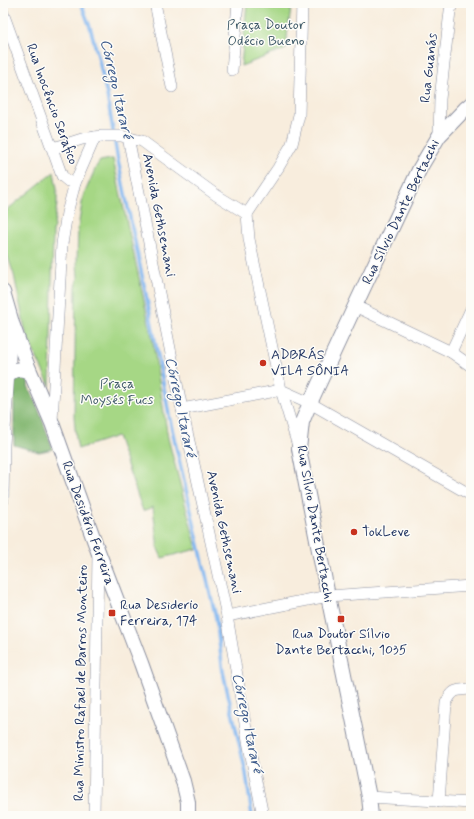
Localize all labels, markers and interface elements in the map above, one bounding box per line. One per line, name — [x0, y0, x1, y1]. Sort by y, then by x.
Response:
park label: Praça Doutor Odécio Bueno — [227, 16, 306, 50]
street label: Rua Guanás — [416, 32, 442, 104]
water label: Córrego Itararé — [94, 37, 138, 143]
street label: Rua Inocêncio Serafico — [22, 41, 82, 167]
street label: Rua Sílvio Dante Bertacchi — [358, 137, 444, 287]
street label: Avenida Gethsemani — [138, 152, 180, 278]
place label: ADBRÁS VILA SÔNIA — [271, 346, 349, 380]
water label: Córrego Itararé — [159, 355, 201, 461]
marker: ADBRÁS VILA SÔNIA — [258, 358, 268, 368]
park label: Praça Moysés Fucs — [81, 375, 153, 409]
street label: Rua Sílvio Dante Bertacchi — [292, 444, 338, 604]
street label: Rua Desidério Ferreira — [57, 459, 119, 587]
street label: Avenida Gethsemani — [202, 469, 246, 595]
place label: TokLeve — [362, 523, 410, 541]
marker: TokLeve — [349, 527, 359, 537]
street label: Rua Ministro Rafael de Barros Monteiro — [70, 565, 92, 801]
place label: Rua Desiderio Ferreira, 174 — [120, 596, 198, 630]
marker: Rua Desiderio Ferreira, 174 — [107, 608, 117, 618]
marker: Rua Doutor Sílvio Dante Bertacchi, 1035 — [336, 614, 346, 624]
place label: Rua Doutor Sílvio Dante Bertacchi, 1035 — [275, 625, 407, 659]
water label: Córrego Itararé — [226, 671, 268, 777]

